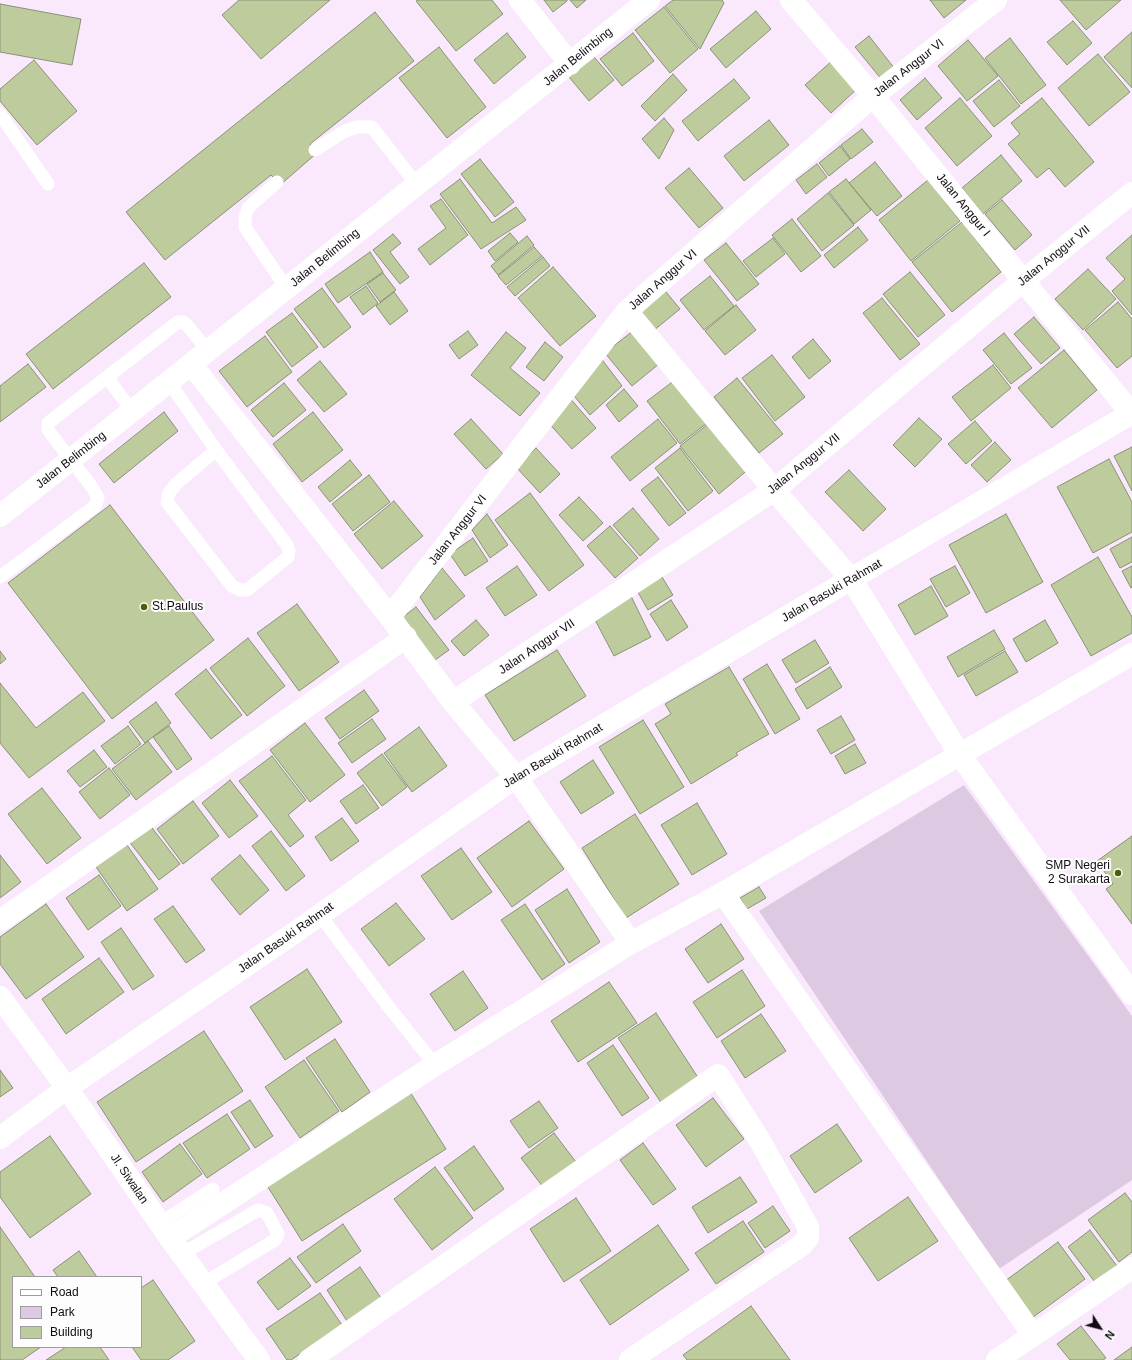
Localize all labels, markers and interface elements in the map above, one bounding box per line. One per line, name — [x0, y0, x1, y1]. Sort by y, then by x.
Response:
street label: Jalan Belimbing — [541, 25, 615, 89]
street label: Jalan Anggur VI — [871, 36, 947, 100]
street label: Jalan Anggur I — [933, 170, 993, 240]
street label: Jalan Anggur VII — [1015, 222, 1093, 290]
street label: Jalan Belimbing — [288, 226, 362, 290]
street label: Jalan Anggur VI — [626, 247, 700, 313]
street label: Jalan Belimbing — [33, 428, 109, 492]
street label: Jalan Anggur VII — [765, 430, 843, 498]
street label: Jalan Anggur VI — [426, 492, 490, 568]
street label: Jalan Basuki Rahmat — [779, 556, 885, 626]
place label: St.Paulus — [152, 600, 203, 614]
marker: St.Paulus — [139, 602, 149, 612]
street label: Jalan Anggur VII — [496, 616, 578, 678]
street label: Jalan Basuki Rahmat — [501, 721, 605, 791]
place label: SMP Negeri 2 Surakarta — [1045, 859, 1110, 887]
marker: SMP Negeri 2 Surakarta — [1113, 868, 1123, 878]
street label: Jalan Basuki Rahmat — [235, 900, 337, 976]
street label: Jl. Siwalan — [107, 1151, 151, 1207]
legend — [12, 1276, 142, 1348]
text: Road — [50, 1285, 79, 1299]
text: Park — [50, 1305, 75, 1319]
north arrow — [1080, 1308, 1120, 1348]
text: Building — [50, 1325, 93, 1339]
text: N — [1103, 1328, 1117, 1342]

